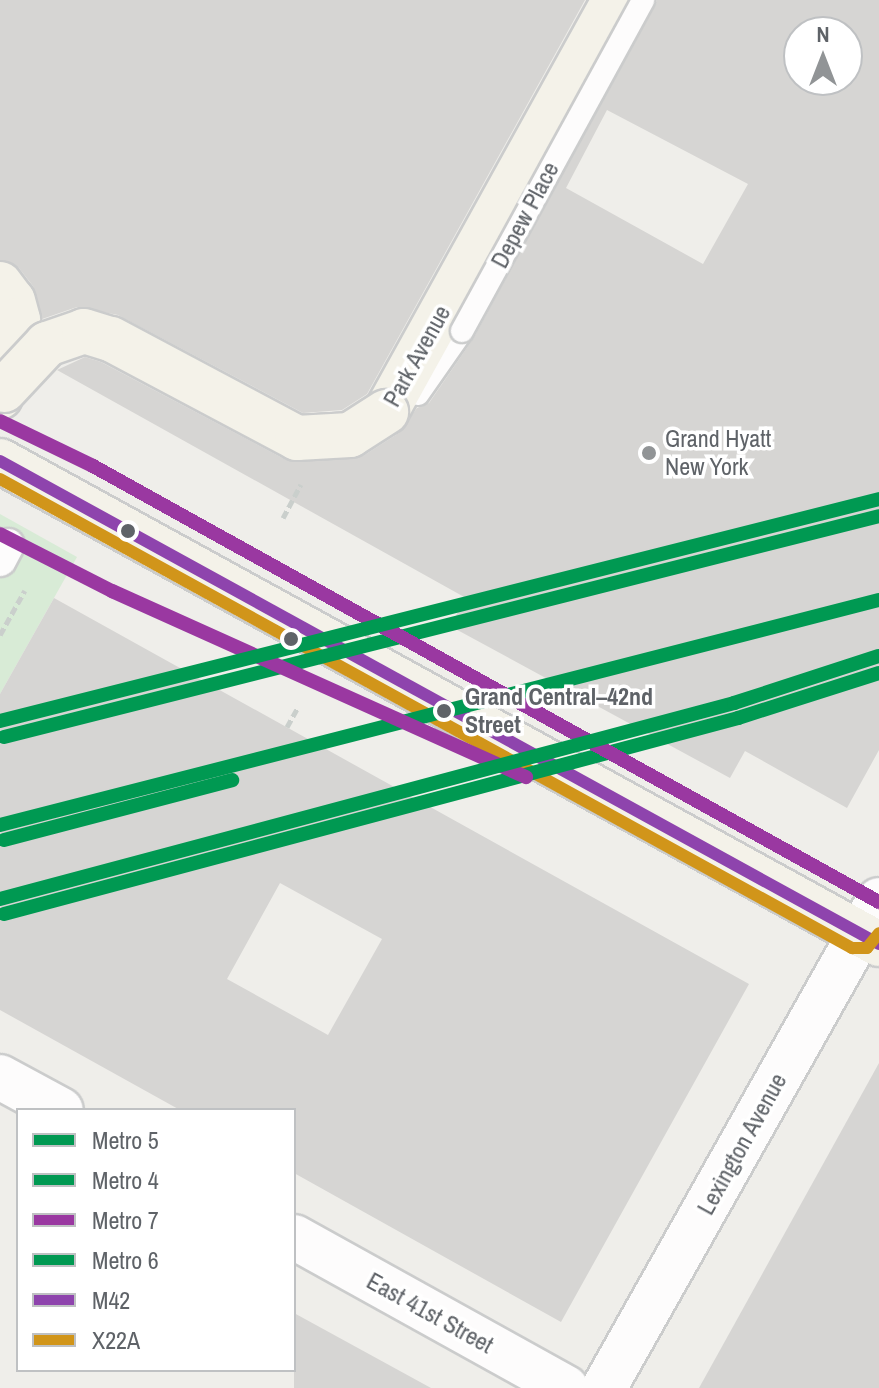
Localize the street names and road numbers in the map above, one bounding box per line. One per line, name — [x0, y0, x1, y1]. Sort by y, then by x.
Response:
street label: Depew Place — [485, 157, 565, 273]
street label: Park Avenue — [377, 300, 457, 412]
street label: Lexington Avenue — [691, 1068, 793, 1220]
street label: East 41st Street — [362, 1266, 498, 1360]

